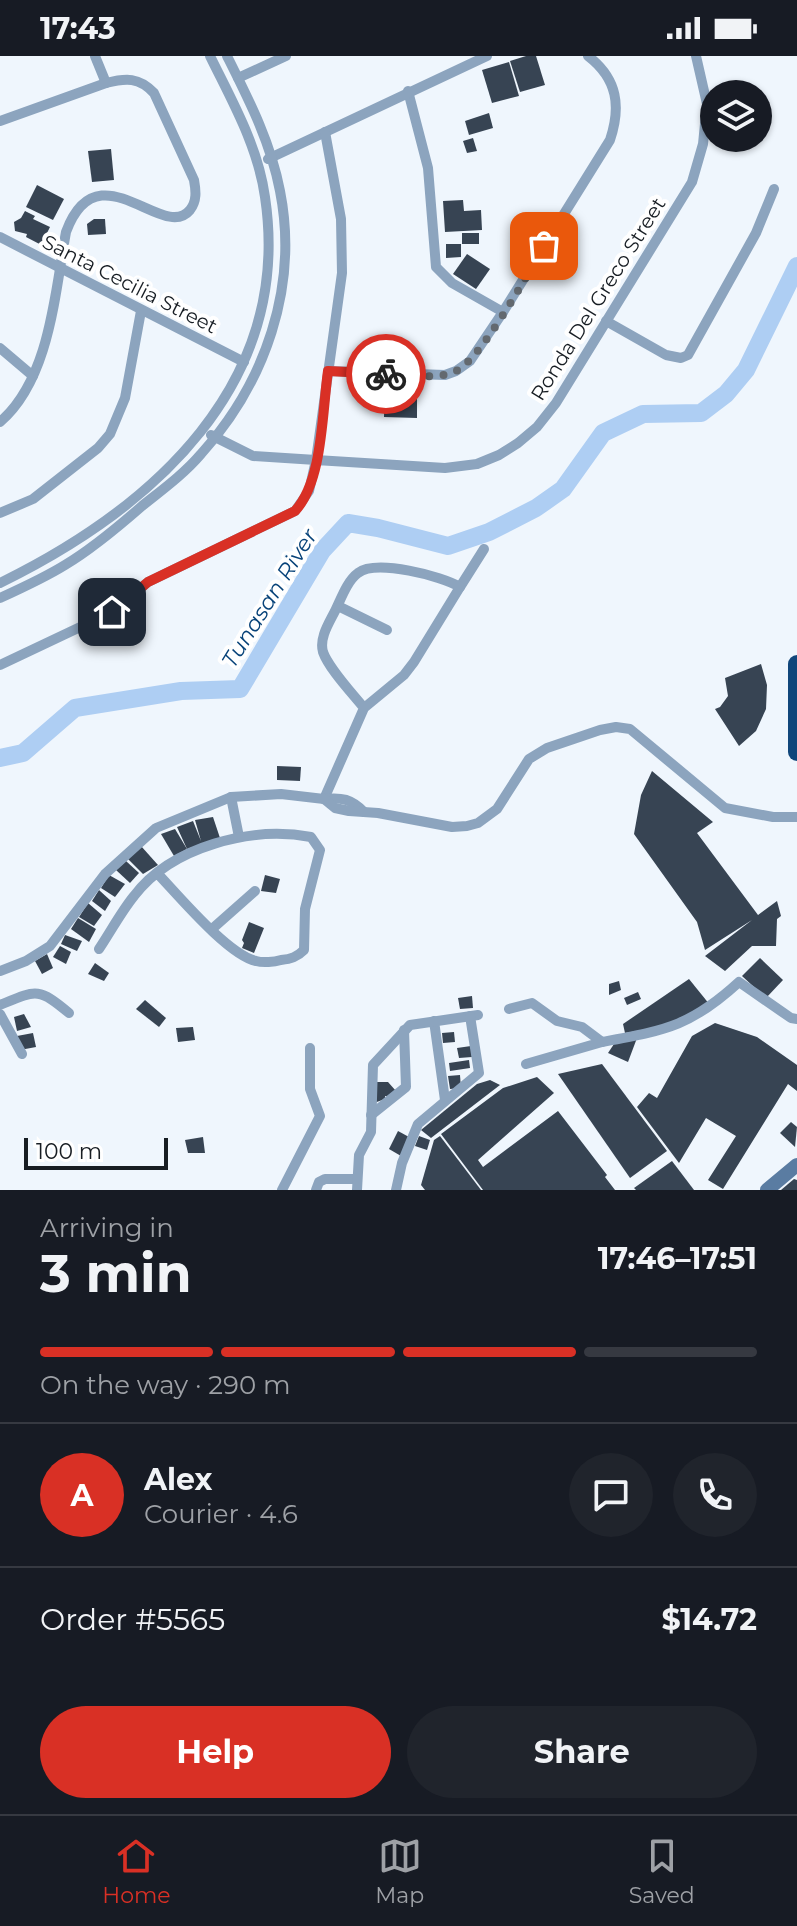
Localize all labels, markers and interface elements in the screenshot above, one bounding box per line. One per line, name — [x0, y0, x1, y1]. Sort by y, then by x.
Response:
text: 17:43 — [40, 10, 116, 47]
map controls — [700, 80, 772, 152]
button: layers — [700, 80, 772, 152]
street label: Ronda Del Greco Street — [526, 193, 670, 405]
pin — [510, 212, 578, 280]
icon: bag — [522, 224, 566, 268]
street label: Santa Cecilia Street — [39, 230, 221, 338]
courier — [346, 334, 426, 414]
icon: bike — [364, 352, 408, 396]
water label: Tunasan River — [216, 523, 324, 673]
pin — [78, 578, 146, 646]
icon: home — [90, 590, 134, 634]
scale bar — [24, 1134, 168, 1170]
text: 100 m — [36, 1138, 102, 1165]
text: Arriving in — [40, 1212, 174, 1244]
text: 17:46–17:51 — [598, 1240, 757, 1277]
text: 3 min — [40, 1242, 192, 1305]
text: On the way · 290 m — [40, 1369, 291, 1401]
button: chat — [569, 1453, 653, 1537]
button: phone — [673, 1453, 757, 1537]
text: Alex — [144, 1461, 212, 1498]
text: A — [71, 1477, 93, 1514]
text: Courier · 4.6 — [144, 1498, 298, 1530]
text: Order #5565 — [40, 1601, 225, 1638]
text: $14.72 — [661, 1601, 757, 1638]
button: Help — [40, 1706, 391, 1798]
button: Share — [407, 1706, 757, 1798]
tab: Home — [102, 1834, 171, 1909]
tab: Map — [375, 1834, 424, 1909]
tab: Saved — [629, 1834, 695, 1909]

